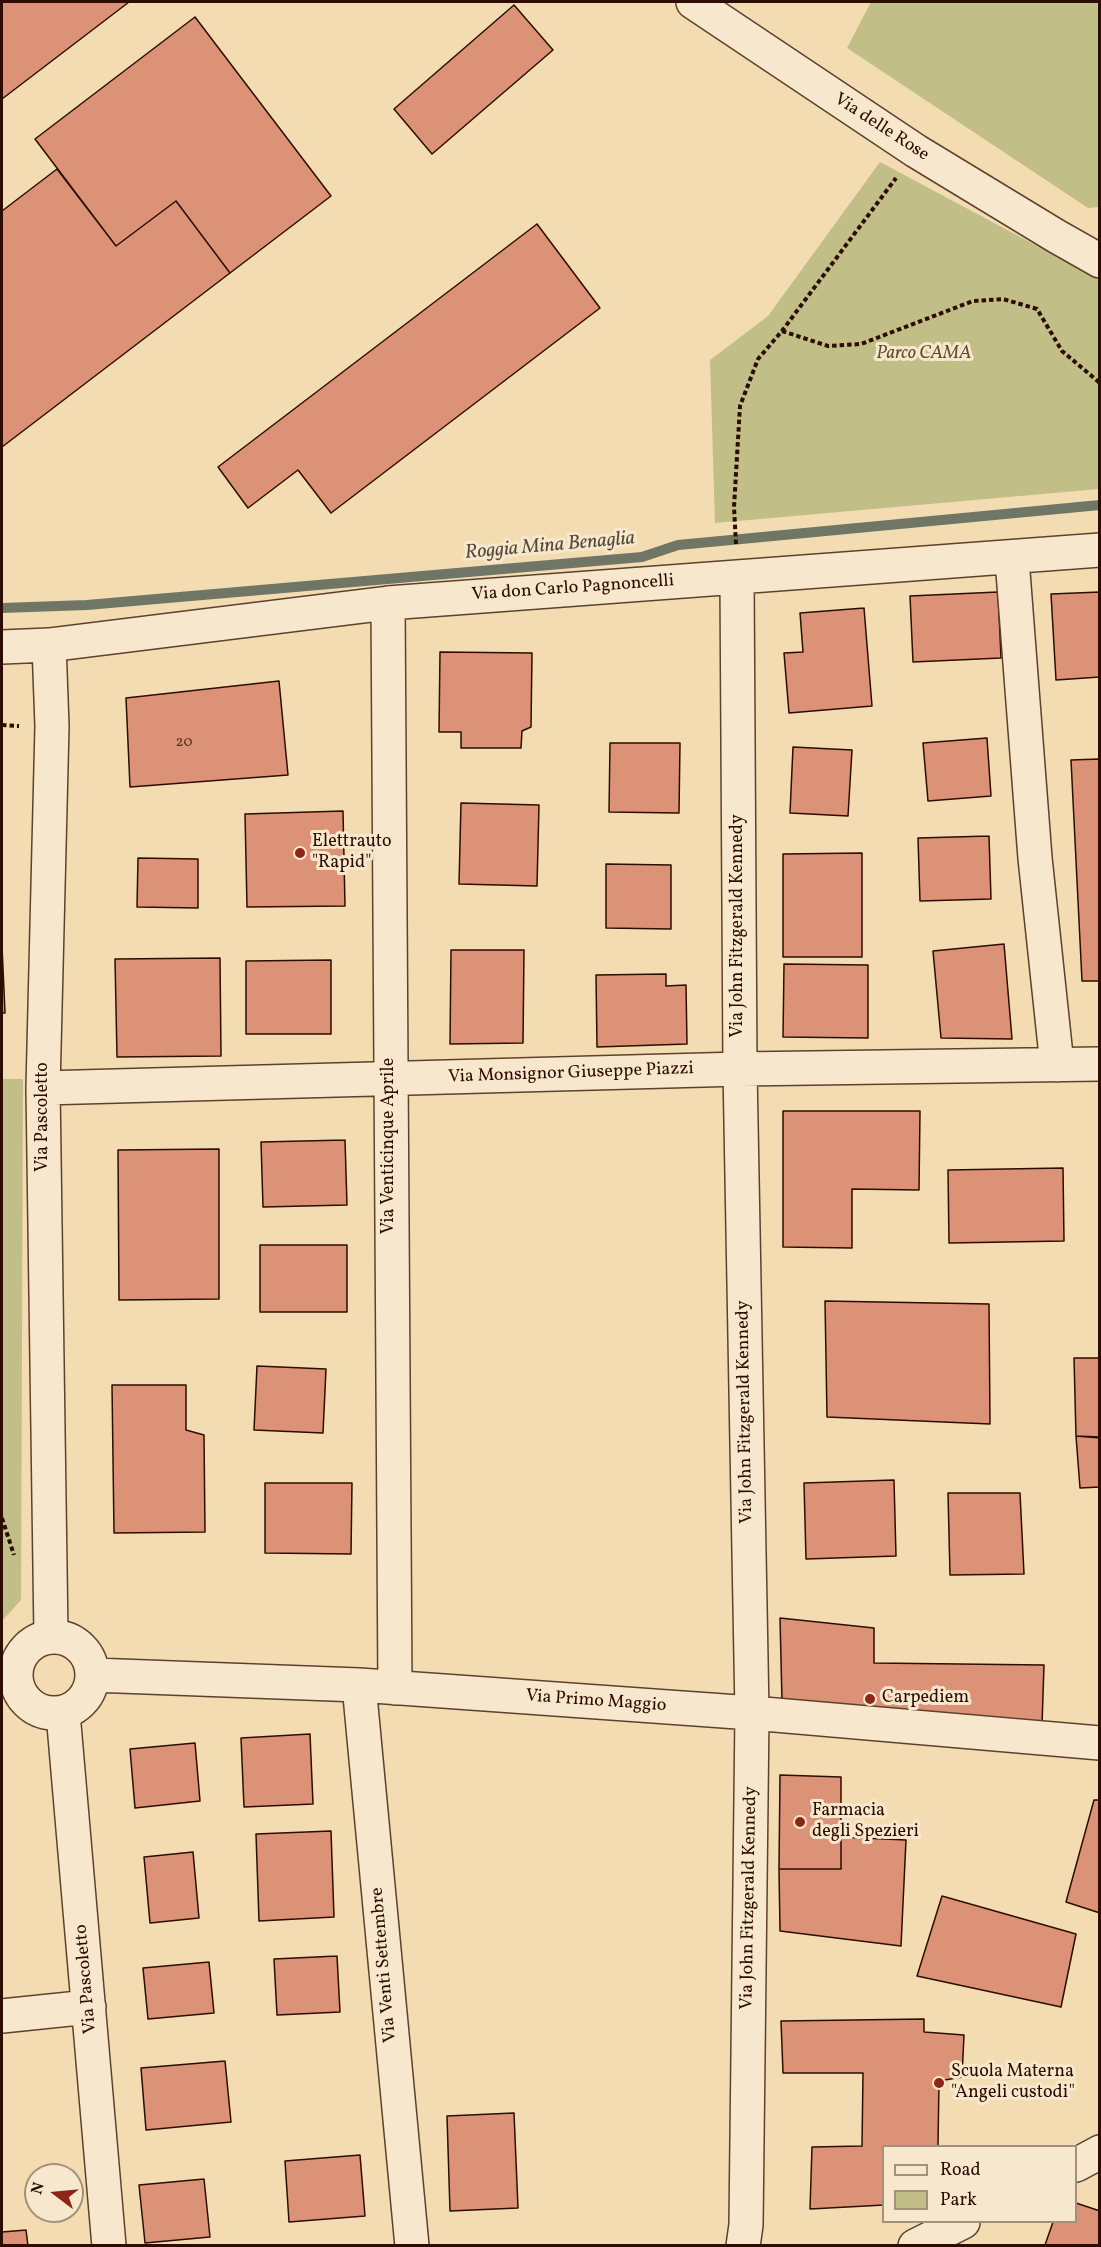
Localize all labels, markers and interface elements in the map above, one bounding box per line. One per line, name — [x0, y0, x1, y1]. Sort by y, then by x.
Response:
street label: Via delle Rose — [830, 89, 932, 167]
park label: Parco CAMA — [876, 344, 972, 366]
water label: Roggia Mina Benaglia — [464, 528, 636, 566]
street label: Via don Carlo Pagnoncelli — [471, 571, 675, 607]
house number: 20 — [176, 734, 192, 752]
street label: Via John Fitzgerald Kennedy — [728, 814, 750, 1038]
place label: Elettrauto "Rapid" — [312, 832, 392, 874]
marker: Elettrauto "Rapid" — [293, 846, 307, 860]
street label: Via Venticinque Aprile — [379, 1058, 401, 1234]
street label: Via Monsignor Giuseppe Piazzi — [448, 1059, 694, 1089]
street label: Via Pascoletto — [33, 1062, 55, 1172]
street label: Via John Fitzgerald Kennedy — [733, 1300, 759, 1524]
street label: Via Primo Maggio — [525, 1686, 667, 1718]
place label: Carpediem — [882, 1688, 969, 1710]
marker: Carpediem — [863, 1692, 877, 1706]
street label: Via John Fitzgerald Kennedy — [737, 1786, 763, 2010]
place label: Farmacia degli Spezieri — [812, 1801, 919, 1844]
marker: Farmacia degli Spezieri — [793, 1815, 807, 1829]
street label: Via Venti Settembre — [367, 1886, 403, 2044]
street label: Via Pascoletto — [71, 1923, 103, 2035]
place label: Scuola Materna "Angeli custodi" — [951, 2062, 1075, 2104]
marker: Scuola Materna "Angeli custodi" — [932, 2076, 946, 2090]
legend — [882, 2145, 1077, 2223]
text: Road — [940, 2158, 981, 2183]
north arrow — [24, 2163, 84, 2223]
text: N — [26, 2180, 51, 2197]
text: Park — [940, 2188, 977, 2213]

